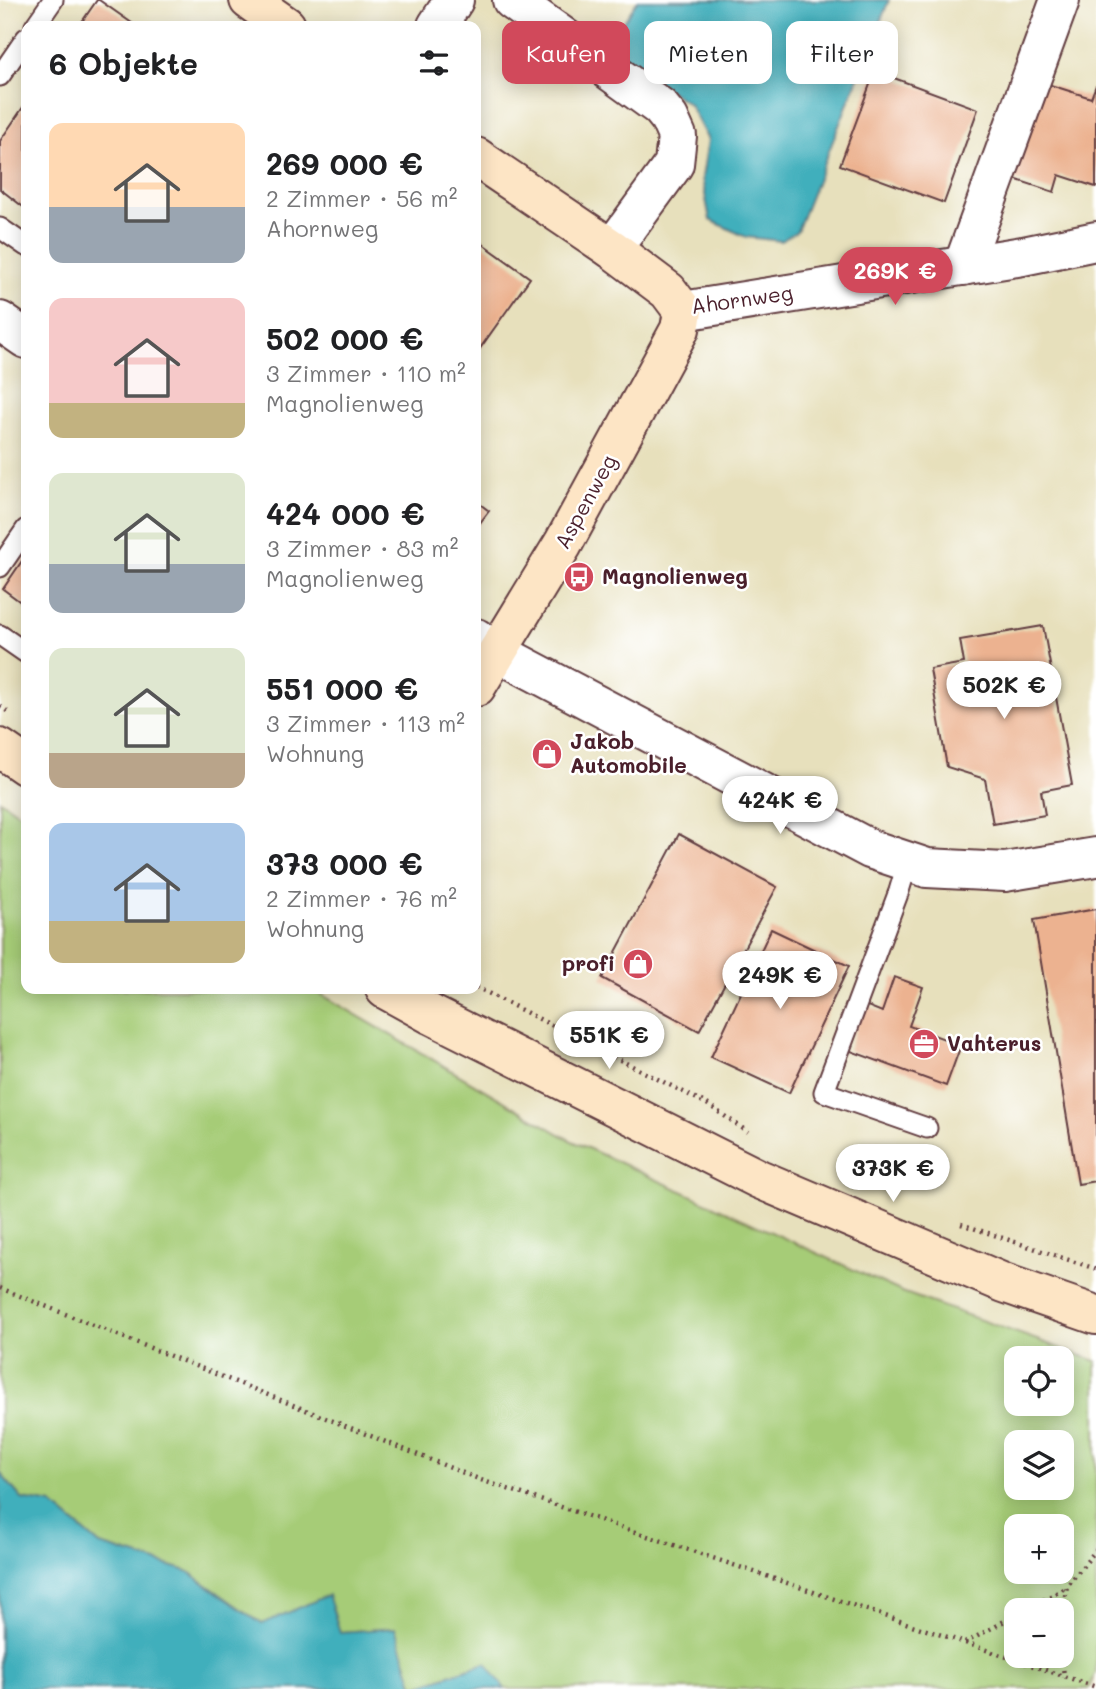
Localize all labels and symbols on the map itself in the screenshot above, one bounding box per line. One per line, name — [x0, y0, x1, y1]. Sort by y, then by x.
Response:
pin: 269K € — [838, 247, 952, 307]
street label: Ahornweg — [689, 278, 794, 319]
street label: Aspenweg — [548, 449, 622, 553]
bus stop icon: Magnolienweg — [562, 560, 596, 594]
place label: Magnolienweg — [602, 562, 748, 589]
pin: 502K € — [947, 662, 1061, 721]
place label: Jakob Automobile — [570, 727, 687, 778]
shop icon: Jakob Automobile — [530, 737, 564, 771]
pin: 424K € — [723, 776, 837, 836]
shop icon: profi — [621, 947, 655, 981]
place label: profi — [562, 949, 615, 976]
pin: 249K € — [723, 951, 837, 1011]
pin: 551K € — [552, 1012, 666, 1071]
office icon: Vahterus — [907, 1027, 941, 1061]
place label: Vahterus — [947, 1029, 1041, 1056]
pin: 373K € — [836, 1144, 950, 1204]

